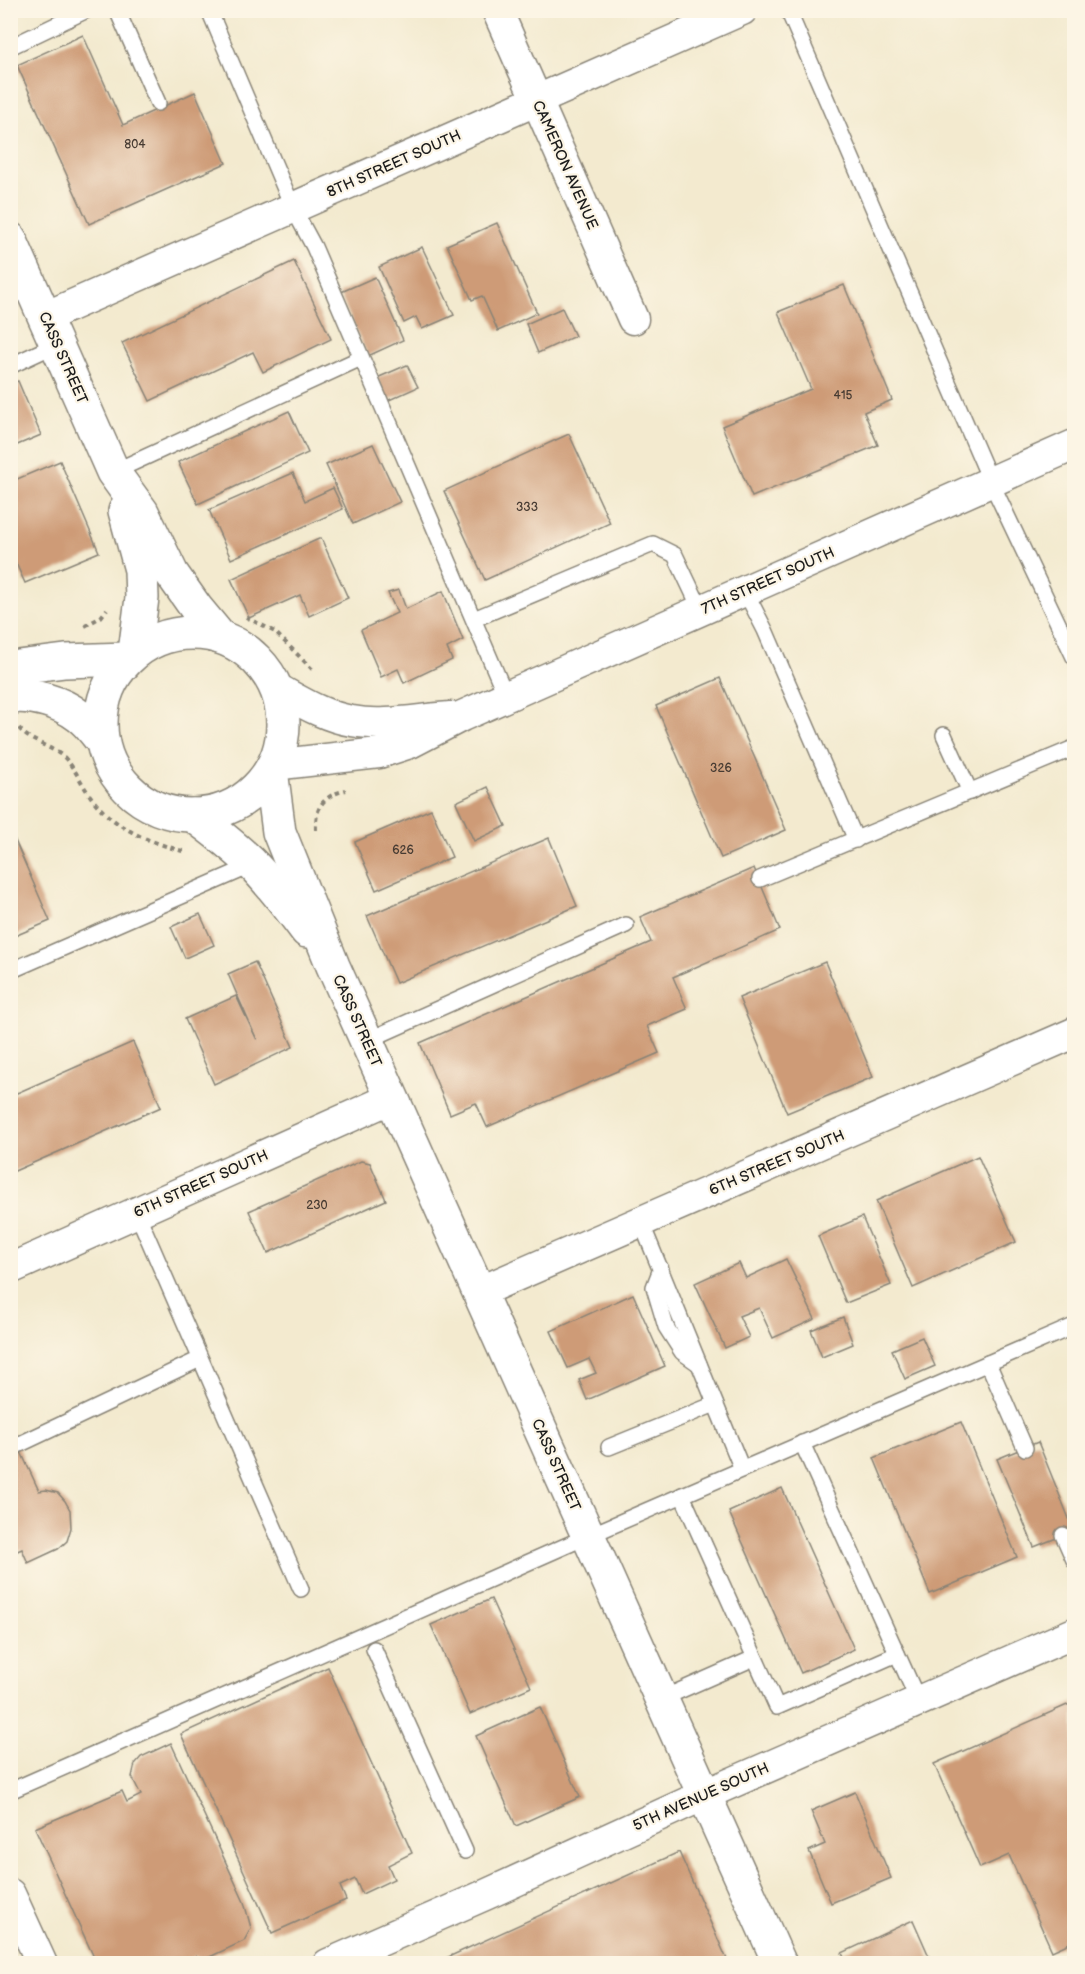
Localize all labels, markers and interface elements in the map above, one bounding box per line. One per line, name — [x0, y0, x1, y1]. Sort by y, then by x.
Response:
street label: CAMERON AVENUE — [528, 98, 602, 233]
street label: 8TH STREET SOUTH — [324, 126, 464, 202]
house number: 804 — [124, 137, 146, 152]
street label: CASS STREET — [34, 309, 92, 407]
house number: 415 — [834, 388, 853, 403]
house number: 333 — [516, 500, 538, 515]
street label: 7TH STREET SOUTH — [699, 543, 837, 619]
house number: 326 — [710, 761, 732, 776]
house number: 626 — [392, 843, 414, 858]
street label: CASS STREET — [328, 972, 386, 1070]
street label: 6TH STREET SOUTH — [706, 1126, 848, 1200]
street label: 6TH STREET SOUTH — [131, 1146, 271, 1222]
house number: 230 — [306, 1198, 328, 1213]
street label: CASS STREET — [527, 1416, 585, 1514]
street label: 5TH AVENUE SOUTH — [630, 1758, 772, 1836]

